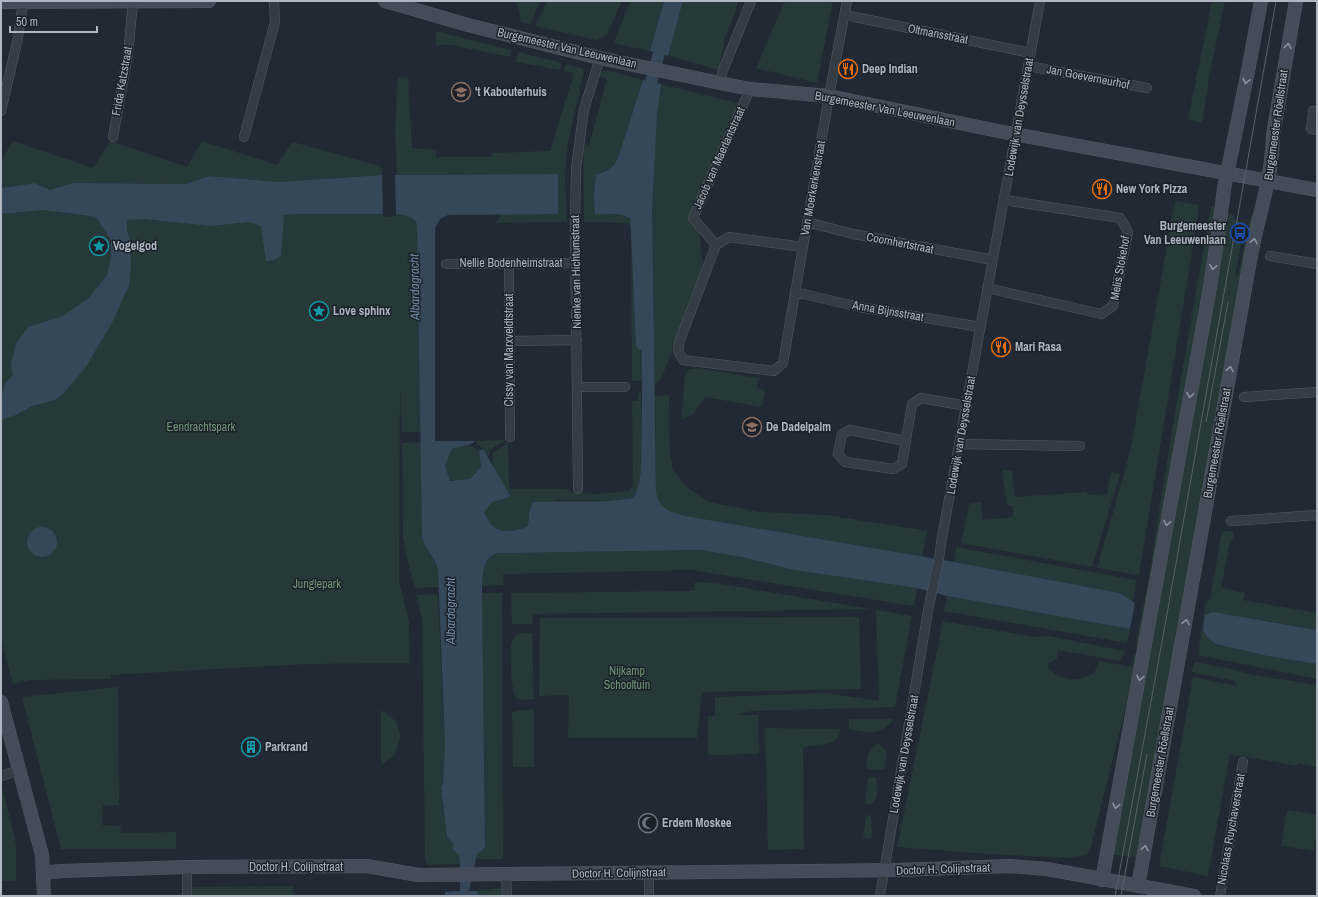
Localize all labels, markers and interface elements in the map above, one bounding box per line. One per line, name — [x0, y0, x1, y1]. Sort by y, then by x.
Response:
scale bar — [10, 8, 97, 34]
text: 50 m — [16, 14, 38, 30]
street label: Oltmansstraat — [906, 20, 970, 48]
street label: Burgemeester Van Leeuwenlaan — [496, 24, 638, 72]
one-way arrow — [1283, 42, 1292, 49]
street label: Frida Katzstraat — [108, 45, 136, 117]
street label: Lodewijk van Deysselstraat — [1001, 56, 1037, 177]
restaurant icon: Deep Indian — [837, 58, 859, 80]
place label: Deep Indian — [862, 61, 918, 77]
street label: Jan Goeverneurhof — [1045, 61, 1131, 93]
street label: Burgemeester Röellstraat — [1260, 68, 1292, 181]
one-way arrow — [1243, 78, 1251, 84]
school or university icon: 't Kabouterhuis — [450, 81, 472, 103]
place label: 't Kabouterhuis — [475, 84, 547, 100]
street label: Burgemeester Van Leeuwenlaan — [813, 88, 957, 130]
street label: Jacob van Maerlantstraat — [689, 104, 749, 212]
street label: Van Moerkerkenstraat — [797, 139, 829, 237]
restaurant icon: New York Pizza — [1091, 178, 1113, 200]
place label: New York Pizza — [1116, 181, 1188, 197]
street label: Nienke van Hichtumstraat — [567, 215, 585, 329]
place label: Burgemeester Van Leeuwenlaan — [1144, 218, 1226, 248]
bus stop icon: Burgemeester Van Leeuwenlaan — [1229, 222, 1251, 244]
street label: Coornhertstraat — [865, 229, 935, 257]
street label: Melis Stokehof — [1106, 234, 1134, 301]
place icon: Vogelgod — [88, 235, 110, 257]
place label: Vogelgod — [113, 238, 157, 254]
one-way arrow — [1249, 238, 1257, 245]
water label: Albardagracht — [405, 253, 424, 321]
street label: Nellie Bodenheimstraat — [460, 255, 563, 271]
one-way arrow — [1209, 264, 1218, 270]
street label: Cissy van Marxveldtstraat — [501, 293, 517, 407]
street label: Anna Bijnsstraat — [850, 297, 925, 325]
place icon: Love sphinx — [308, 300, 330, 322]
place label: Love sphinx — [333, 303, 391, 319]
restaurant icon: Mari Rasa — [990, 336, 1012, 358]
place label: Mari Rasa — [1015, 339, 1062, 355]
one-way arrow — [1225, 366, 1234, 372]
street label: Lodewijk van Deysselstraat — [943, 374, 979, 495]
street label: Burgemeester Röellstraat — [1199, 386, 1235, 499]
one-way arrow — [1187, 392, 1195, 398]
school or university icon: De Dadelpalm — [741, 416, 763, 438]
park label: Eendrachtspark — [167, 419, 236, 435]
place label: De Dadelpalm — [766, 419, 831, 435]
one-way arrow — [1164, 520, 1172, 526]
park label: Junglepark — [293, 576, 341, 592]
water label: Albardagracht — [442, 577, 459, 645]
one-way arrow — [1181, 619, 1189, 625]
park label: Nijkamp Schooltuin — [604, 663, 650, 693]
one-way arrow — [1136, 675, 1144, 681]
street label: Lodewijk van Deysselstraat — [886, 693, 922, 814]
street label: Burgemeester Röellstraat — [1142, 705, 1178, 818]
building icon: Parkrand — [240, 736, 262, 758]
place label: Parkrand — [265, 739, 308, 755]
street label: Nicolaas Ruychaverstraat — [1213, 772, 1249, 886]
one-way arrow — [1112, 802, 1121, 809]
mosque icon: Erdem Moskee — [637, 812, 659, 834]
place label: Erdem Moskee — [662, 815, 732, 831]
one-way arrow — [1140, 845, 1148, 851]
street label: Doctor H. Colijnstraat — [249, 859, 343, 875]
street label: Doctor H. Colijnstraat — [896, 859, 991, 879]
street label: Doctor H. Colijnstraat — [572, 864, 666, 882]

